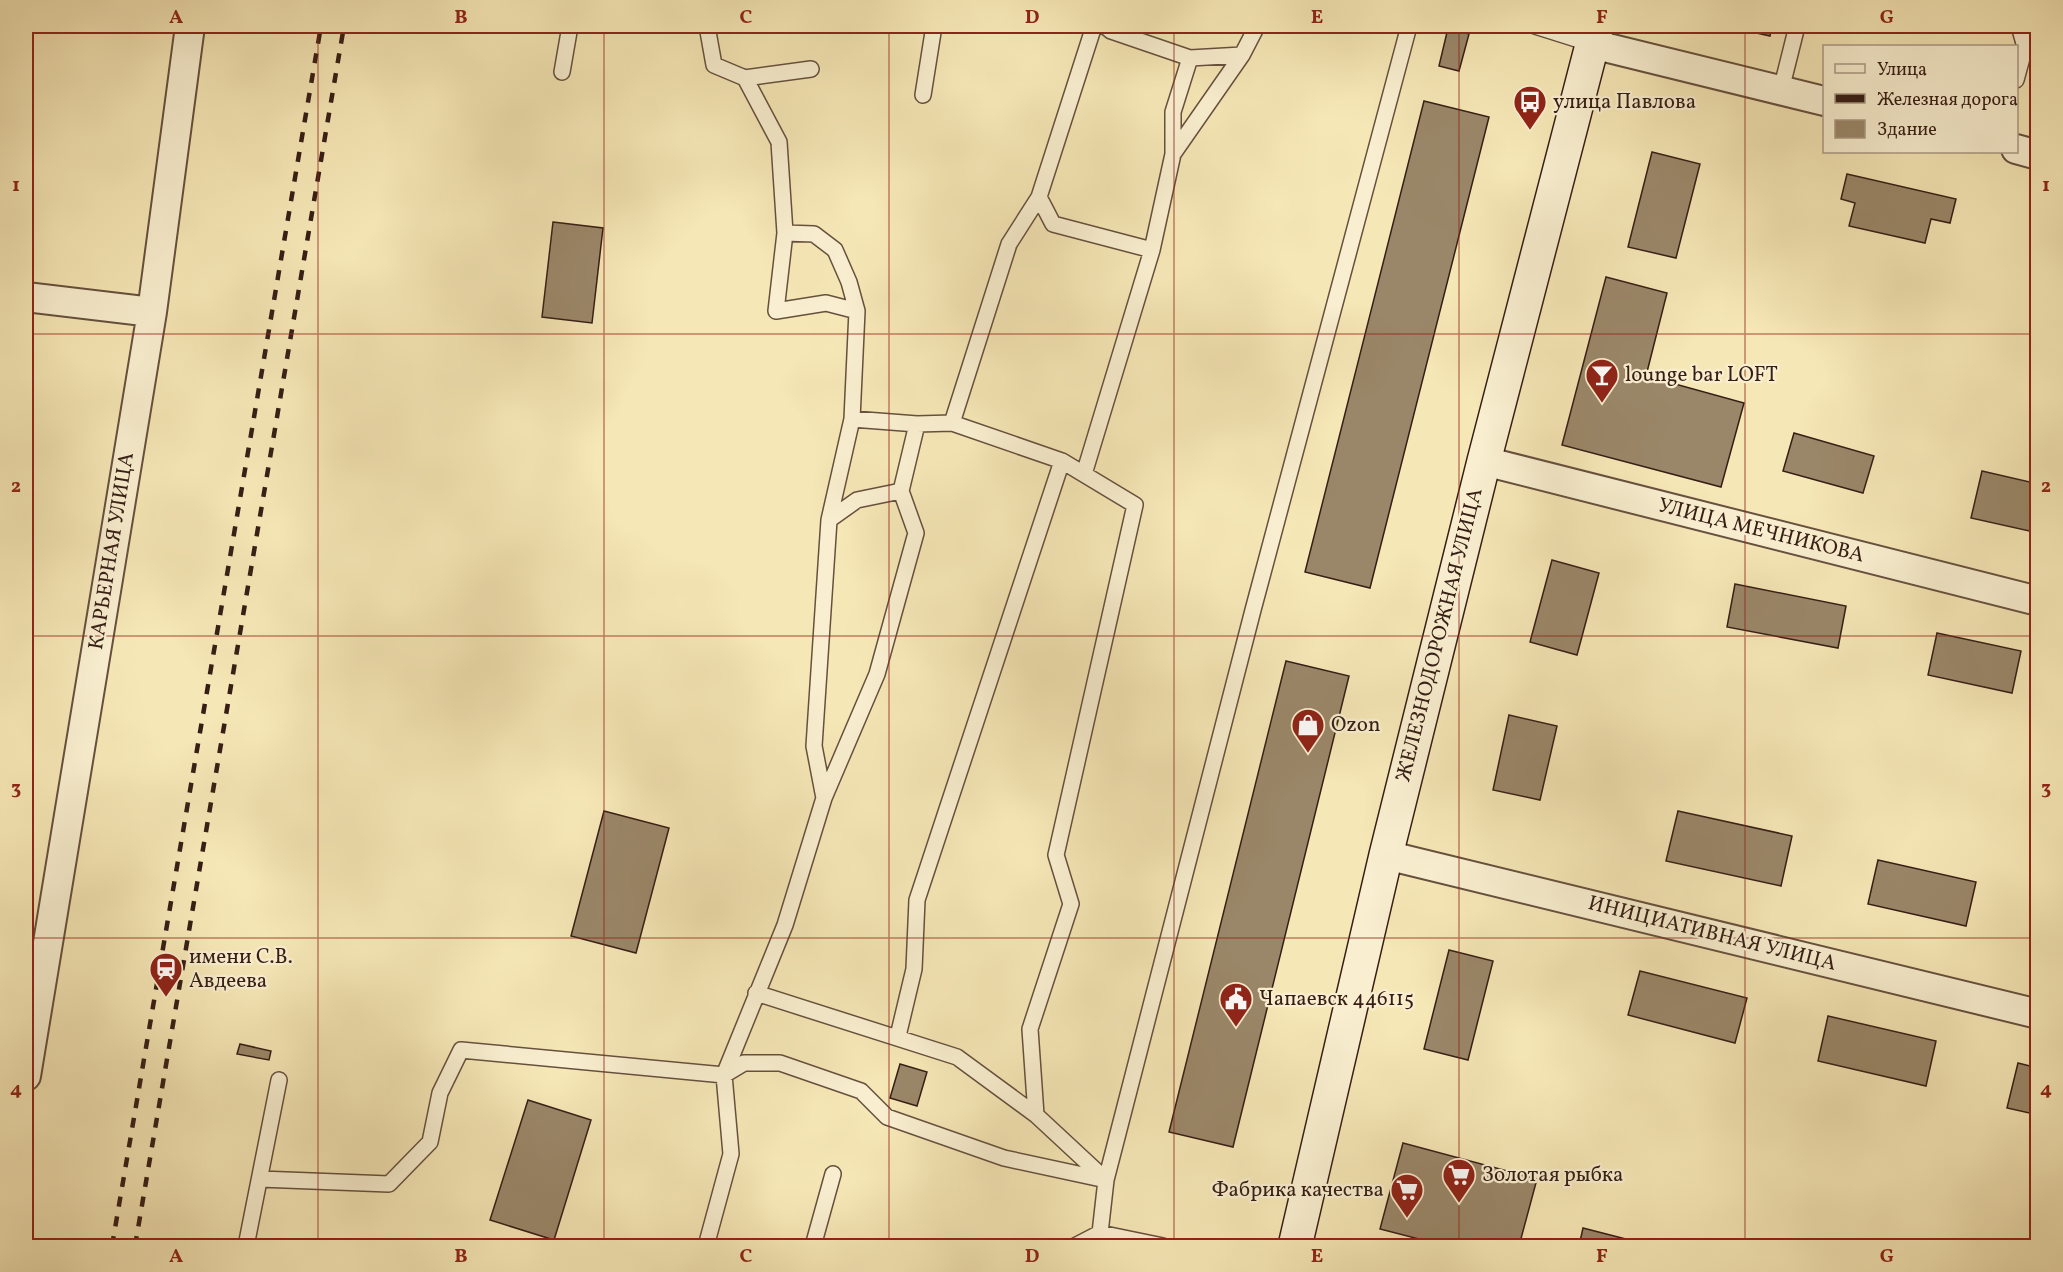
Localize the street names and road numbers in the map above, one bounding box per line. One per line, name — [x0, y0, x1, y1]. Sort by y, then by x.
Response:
street label: КАРЬЕРНАЯ УЛИЦА — [82, 450, 142, 652]
street label: ЖЕЛЕЗНОДОРОЖНАЯ УЛИЦА — [1389, 485, 1491, 785]
street label: УЛИЦА МЕЧНИКОВА — [1655, 491, 1867, 571]
street label: ИНИЦИАТИВНАЯ УЛИЦА — [1585, 889, 1839, 979]

